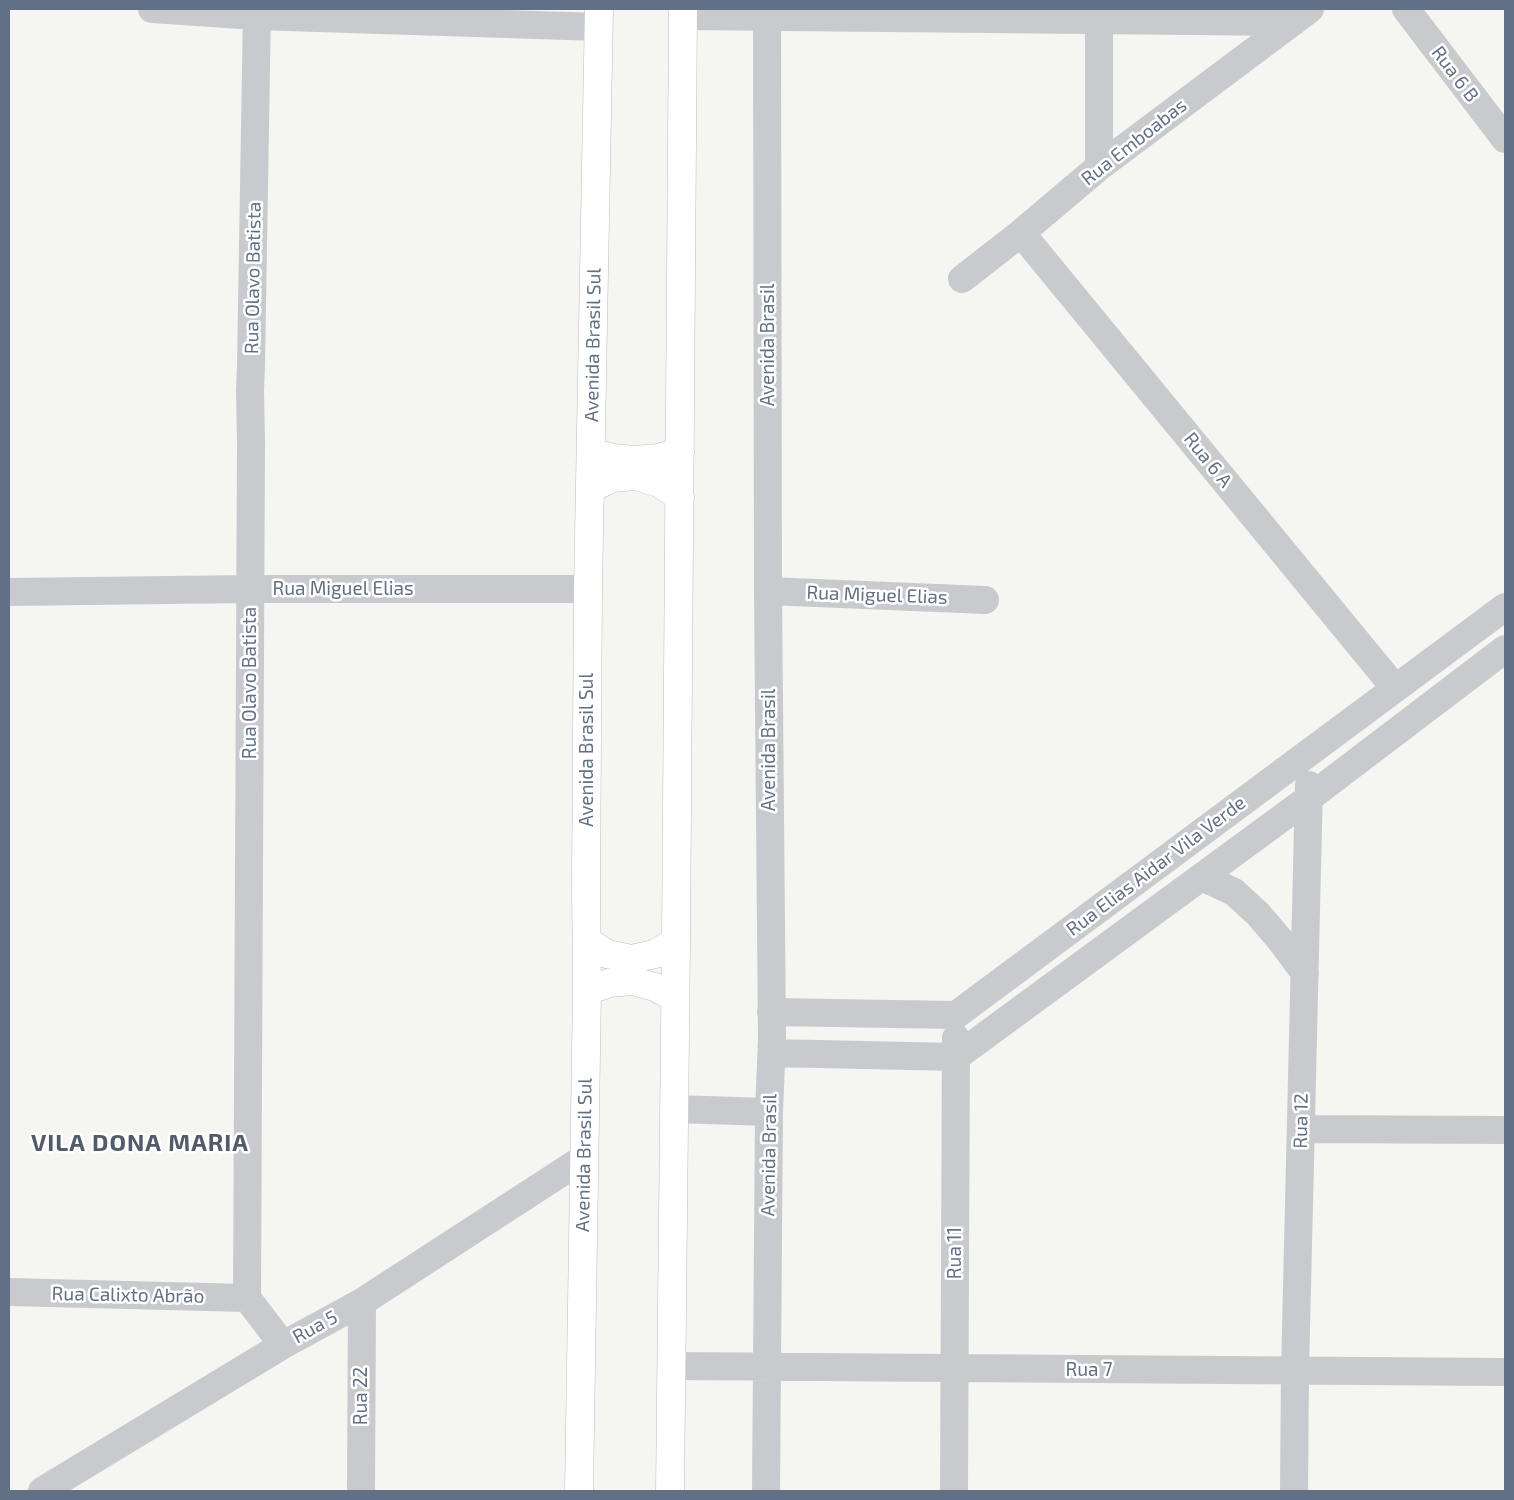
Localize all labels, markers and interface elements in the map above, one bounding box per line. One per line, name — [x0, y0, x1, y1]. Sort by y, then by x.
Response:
street label: Rua 6 B — [1427, 42, 1483, 106]
street label: Rua Emboabas — [1077, 94, 1191, 190]
street label: Rua Olavo Batista — [240, 202, 266, 354]
street label: Avenida Brasil Sul — [580, 268, 606, 422]
street label: Avenida Brasil — [757, 284, 779, 406]
street label: Rua 6 A — [1179, 428, 1237, 492]
street label: Rua Miguel Elias — [272, 578, 414, 600]
street label: Rua Miguel Elias — [806, 581, 948, 609]
street label: Rua Olavo Batista — [239, 607, 261, 759]
street label: Avenida Brasil Sul — [576, 673, 598, 827]
street label: Avenida Brasil — [758, 689, 780, 811]
street label: Rua Elias Aidar Vila Verde — [1062, 791, 1250, 941]
street label: Avenida Brasil Sul — [571, 1078, 597, 1232]
street label: Avenida Brasil — [757, 1093, 781, 1217]
street label: Rua 12 — [1289, 1093, 1313, 1149]
district label: VILA DONA MARIA — [29, 1129, 251, 1157]
street label: Rua 11 — [944, 1227, 966, 1279]
street label: Rua Calixto Abrão — [51, 1282, 205, 1308]
street label: Rua 5 — [289, 1306, 341, 1348]
street label: Rua 7 — [1066, 1359, 1112, 1381]
street label: Rua 22 — [350, 1367, 372, 1425]

